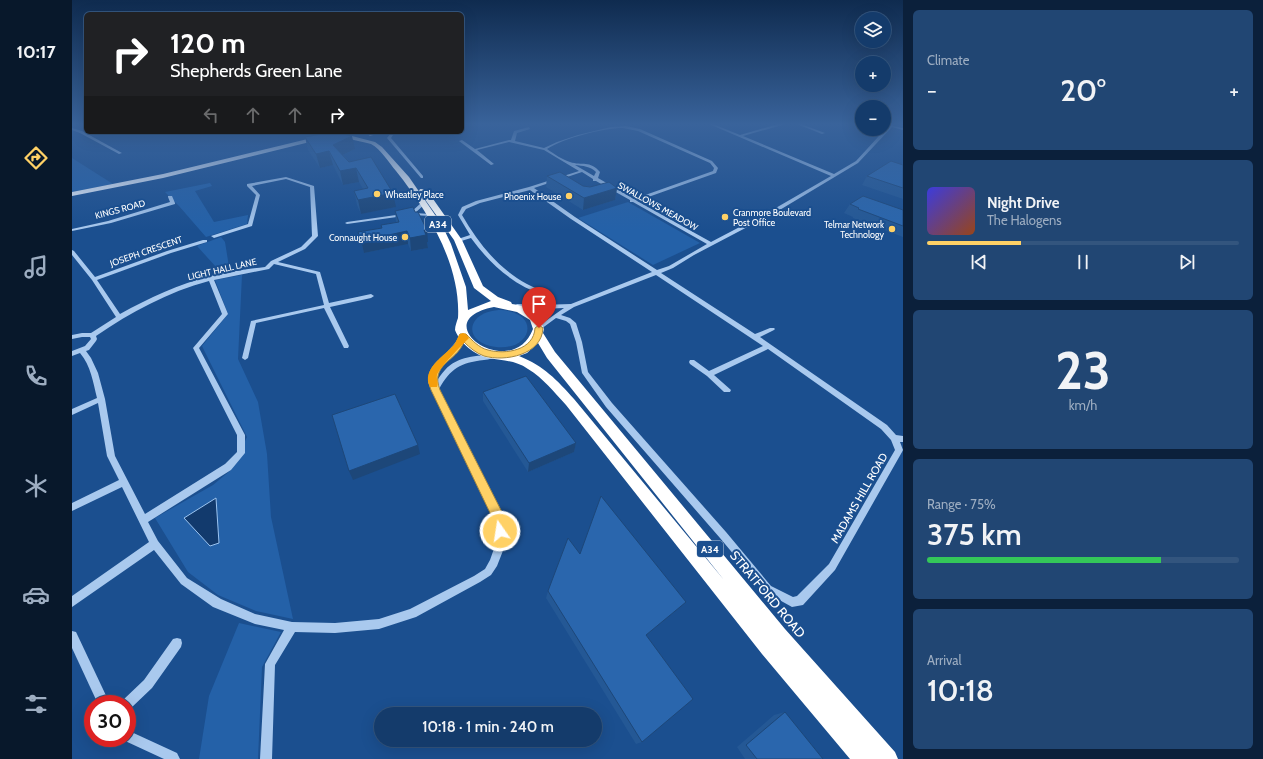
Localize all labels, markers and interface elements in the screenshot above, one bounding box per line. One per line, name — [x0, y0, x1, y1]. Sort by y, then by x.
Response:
map controls — [855, 12, 891, 136]
button: layers — [855, 12, 891, 48]
text: 120 m — [170, 26, 246, 60]
icon: right — [104, 28, 156, 80]
text: 10:17 — [16, 41, 56, 63]
text: Climate — [927, 52, 969, 68]
button: + — [855, 56, 891, 92]
text: Shepherds Green Lane — [170, 60, 342, 82]
text: 20° — [1060, 72, 1106, 109]
text: − — [927, 77, 937, 104]
text: + — [1229, 77, 1239, 104]
button: − — [855, 100, 891, 136]
icon: left — [200, 104, 222, 126]
icon: ahead — [242, 104, 264, 126]
icon: ahead — [284, 104, 306, 126]
icon: right — [326, 104, 348, 126]
icon: directions — [22, 144, 50, 172]
street label: SWALLOWS MEADOW — [616, 179, 701, 233]
marker: Wheatley Place — [372, 189, 382, 199]
place label: Wheatley Place — [385, 189, 444, 200]
place label: Phoenix House — [504, 191, 561, 202]
marker: Phoenix House — [564, 191, 574, 201]
text: Night Drive — [987, 194, 1060, 212]
street label: KINGS ROAD — [94, 197, 147, 221]
place label: Cranmore Boulevard Post Office — [733, 207, 811, 228]
marker: Cranmore Boulevard Post Office — [720, 212, 730, 222]
text: The Halogens — [987, 212, 1062, 228]
road number: A34 — [425, 216, 451, 232]
place label: Telmar Network Technology — [824, 219, 884, 240]
marker: Telmar Network Technology — [887, 224, 897, 234]
place label: Connaught House — [329, 232, 397, 243]
marker: Connaught House — [400, 232, 410, 242]
street label: JOSEPH CRESCENT — [107, 233, 184, 269]
icon: previous — [968, 251, 990, 273]
icon: pause — [1072, 251, 1094, 273]
icon: next — [1176, 251, 1198, 273]
icon: music — [22, 253, 50, 281]
street label: LIGHT HALL LANE — [186, 256, 258, 282]
pin — [522, 287, 556, 328]
icon: arrive — [528, 293, 550, 315]
text: 23 — [1055, 339, 1111, 402]
icon: phone — [22, 362, 50, 390]
text: km/h — [1069, 397, 1097, 413]
street label: MADAMS HILL ROAD — [827, 450, 891, 546]
icon: climate — [22, 472, 50, 500]
text: Range · 75% — [927, 496, 996, 512]
position arrow — [479, 510, 521, 552]
text: 375 km — [927, 516, 1022, 553]
road number: A34 — [697, 541, 723, 557]
street label: STRATFORD ROAD — [727, 547, 809, 641]
icon: car — [22, 581, 50, 609]
text: Arrival — [927, 652, 962, 668]
text: 10:18 — [927, 672, 994, 709]
icon: filters — [22, 690, 50, 718]
speed limit sign: 30 — [84, 695, 136, 747]
text: 10:18 · 1 min · 240 m — [422, 718, 554, 736]

